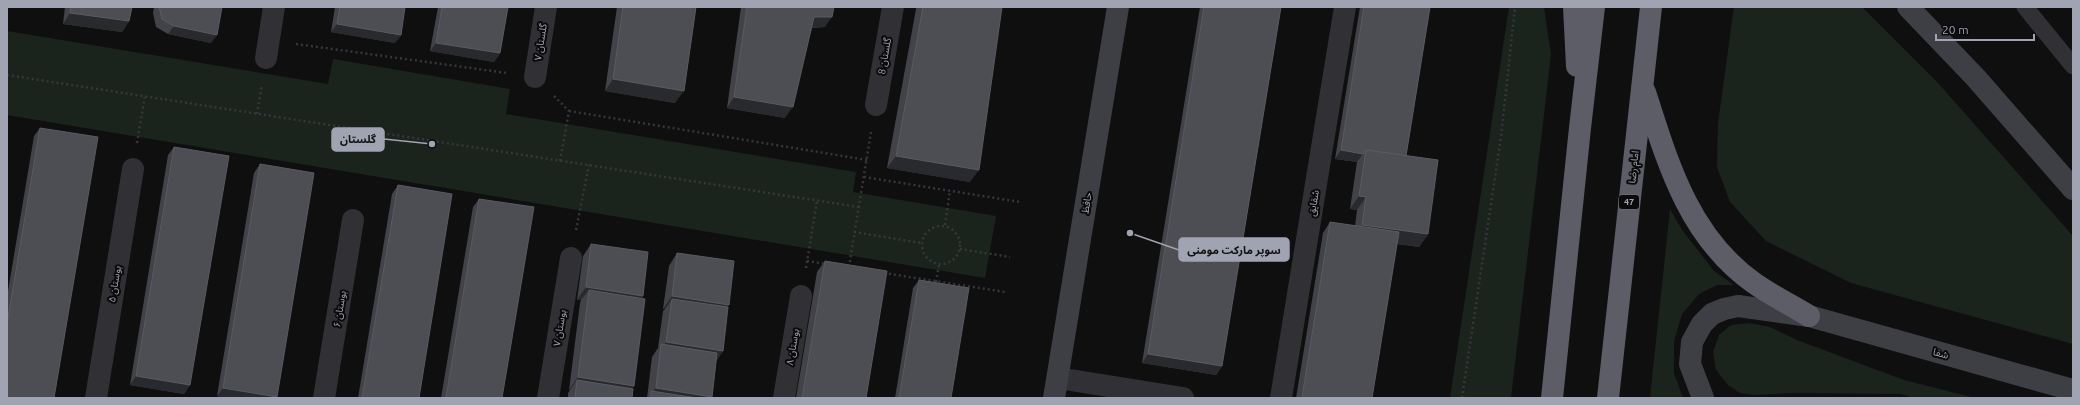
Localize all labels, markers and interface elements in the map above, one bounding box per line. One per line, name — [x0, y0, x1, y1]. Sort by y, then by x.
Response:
scale bar — [1936, 16, 2034, 42]
street label: گلستان ۷ — [532, 22, 549, 61]
text: 20 m — [1942, 23, 1969, 36]
street label: گلستان 8 — [876, 36, 893, 75]
callout: گلستان — [332, 128, 384, 151]
text: گلستان — [340, 133, 377, 146]
street label: امام رضا — [1626, 150, 1644, 184]
street label: شقایق — [1306, 189, 1322, 217]
street label: حافظ — [1079, 191, 1094, 215]
road number: 47 — [1619, 195, 1639, 209]
callout: سوپر مارکت مومنی — [1179, 238, 1289, 261]
text: سوپر مارکت مومنی — [1187, 244, 1281, 258]
street label: بوستان ۵ — [106, 265, 124, 303]
street label: بوستان ۶ — [331, 290, 349, 328]
street label: بوستان ۷ — [551, 309, 569, 347]
street label: بوستان ۸ — [784, 328, 802, 366]
street label: شفا — [1932, 346, 1950, 361]

